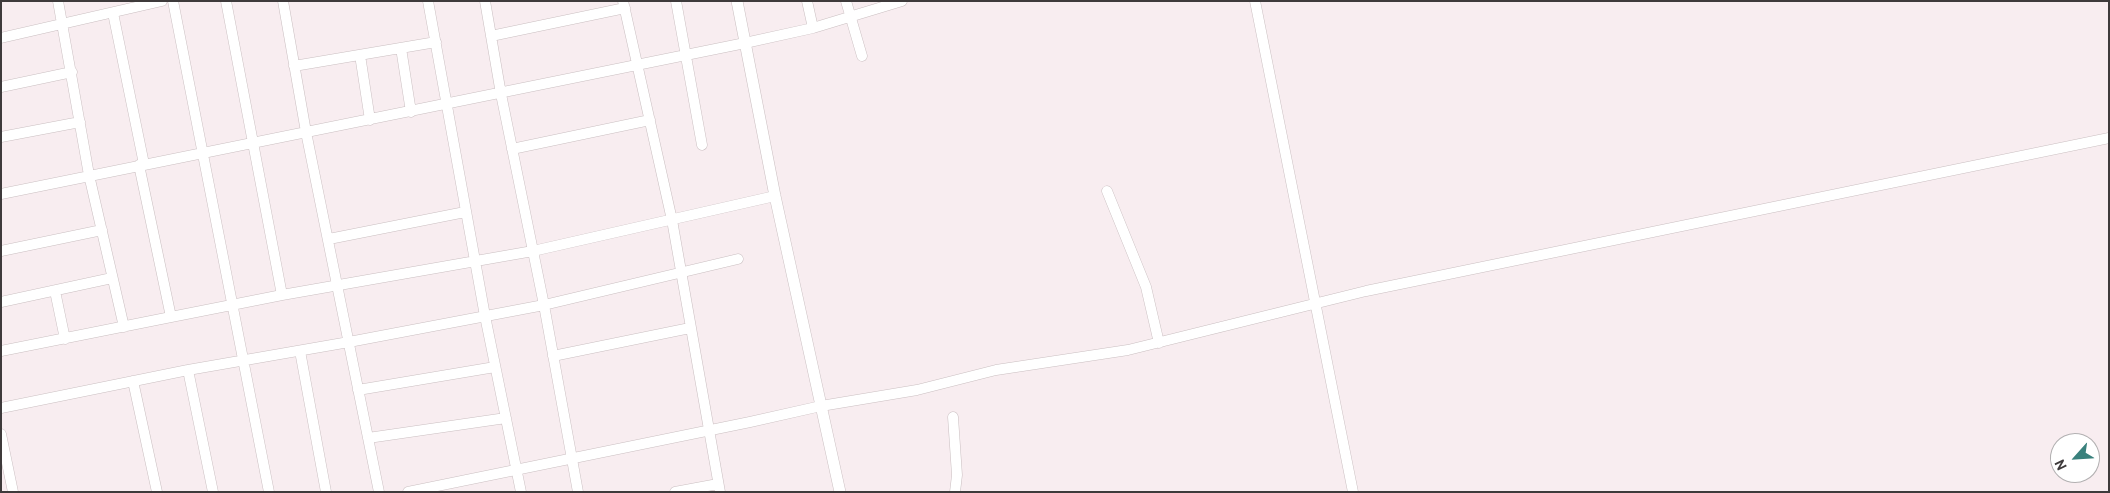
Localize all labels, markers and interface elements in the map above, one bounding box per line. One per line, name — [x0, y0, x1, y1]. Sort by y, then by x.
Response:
north arrow — [2050, 433, 2100, 483]
text: N — [2052, 456, 2072, 473]

